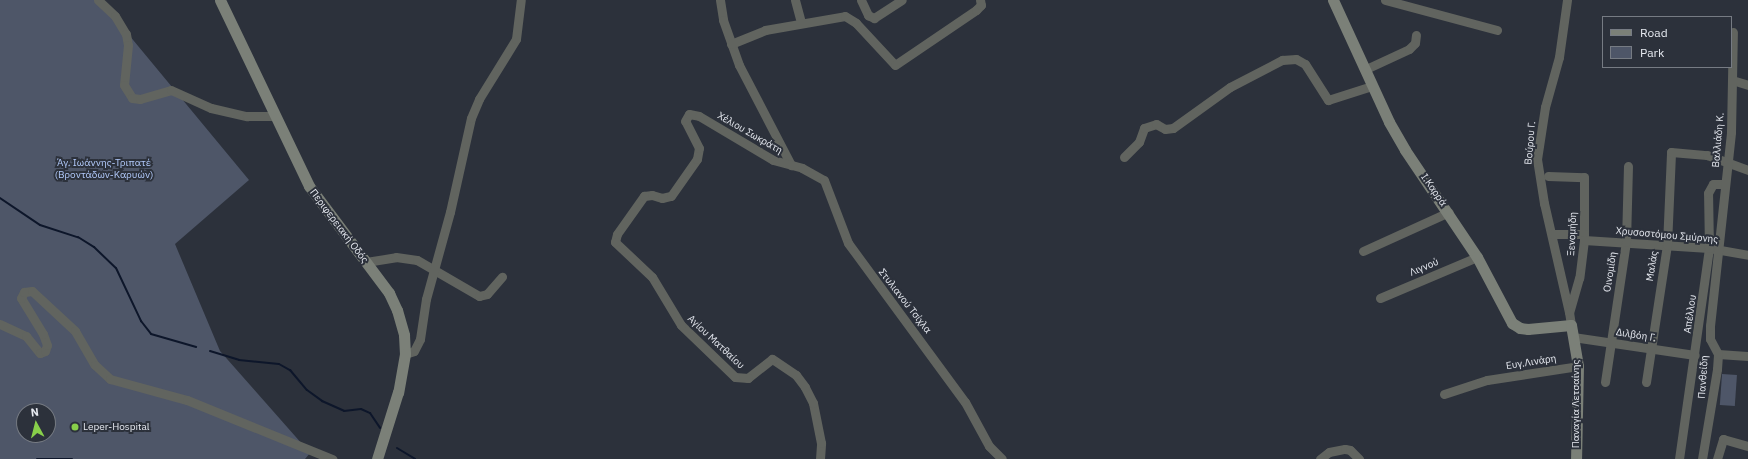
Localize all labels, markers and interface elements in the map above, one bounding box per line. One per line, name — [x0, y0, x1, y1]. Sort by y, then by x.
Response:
legend — [1602, 16, 1732, 68]
text: Road — [1640, 25, 1668, 40]
text: Park — [1640, 45, 1664, 60]
street label: Χέλιου Σωκράτη — [715, 110, 785, 156]
street label: Βαλλιάδη Κ. — [1710, 112, 1726, 168]
street label: Βούρου Γ. — [1522, 121, 1538, 165]
park label: Άγ. Ιωάννης-Τριπατέ (Βροντάδων-Καρυών) — [55, 156, 153, 180]
street label: Ι.Καρρά — [1419, 172, 1449, 208]
street label: Περιφερειακή Οδός — [307, 187, 371, 265]
street label: Ξενομήδη — [1565, 212, 1579, 256]
street label: Χρυσοστόμου Σμύρνης — [1615, 225, 1719, 245]
street label: Μαλάς — [1644, 250, 1660, 282]
street label: Οινομίδη — [1601, 251, 1619, 293]
street label: Λιγνού — [1408, 256, 1440, 278]
street label: Στυλιανού Τσίχλα — [876, 266, 934, 336]
street label: Απέλλου — [1681, 294, 1699, 334]
street label: Αγίου Ματθαίου — [685, 313, 747, 371]
street label: Διλβόη Γ. — [1615, 326, 1657, 344]
street label: Ευγ.Λινάρη — [1505, 352, 1557, 372]
street label: Πανθείδη — [1695, 355, 1711, 399]
street label: Παναγία Λετσαίνης — [1570, 360, 1582, 448]
north arrow — [16, 403, 56, 443]
text: N — [30, 405, 39, 420]
place label: Leper-Hospital — [83, 421, 150, 433]
marker: Leper-Hospital — [70, 422, 80, 432]

